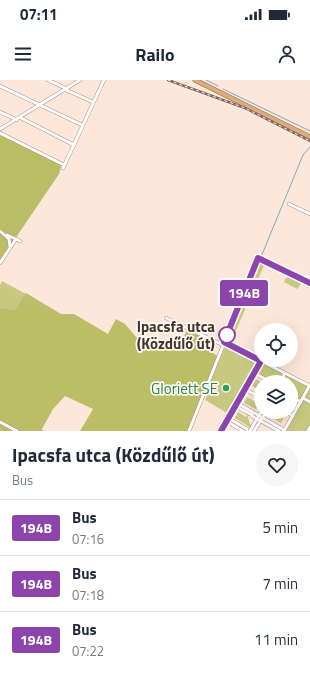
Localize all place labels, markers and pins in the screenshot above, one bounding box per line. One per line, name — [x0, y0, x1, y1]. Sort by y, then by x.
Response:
place label: Ipacsfa utca (Közdűlő út) — [137, 315, 215, 355]
marker: Ipacsfa utca (Közdűlő út) — [218, 326, 236, 344]
place label: Gloriett SE — [151, 377, 218, 400]
marker: Gloriett SE — [221, 383, 231, 393]

